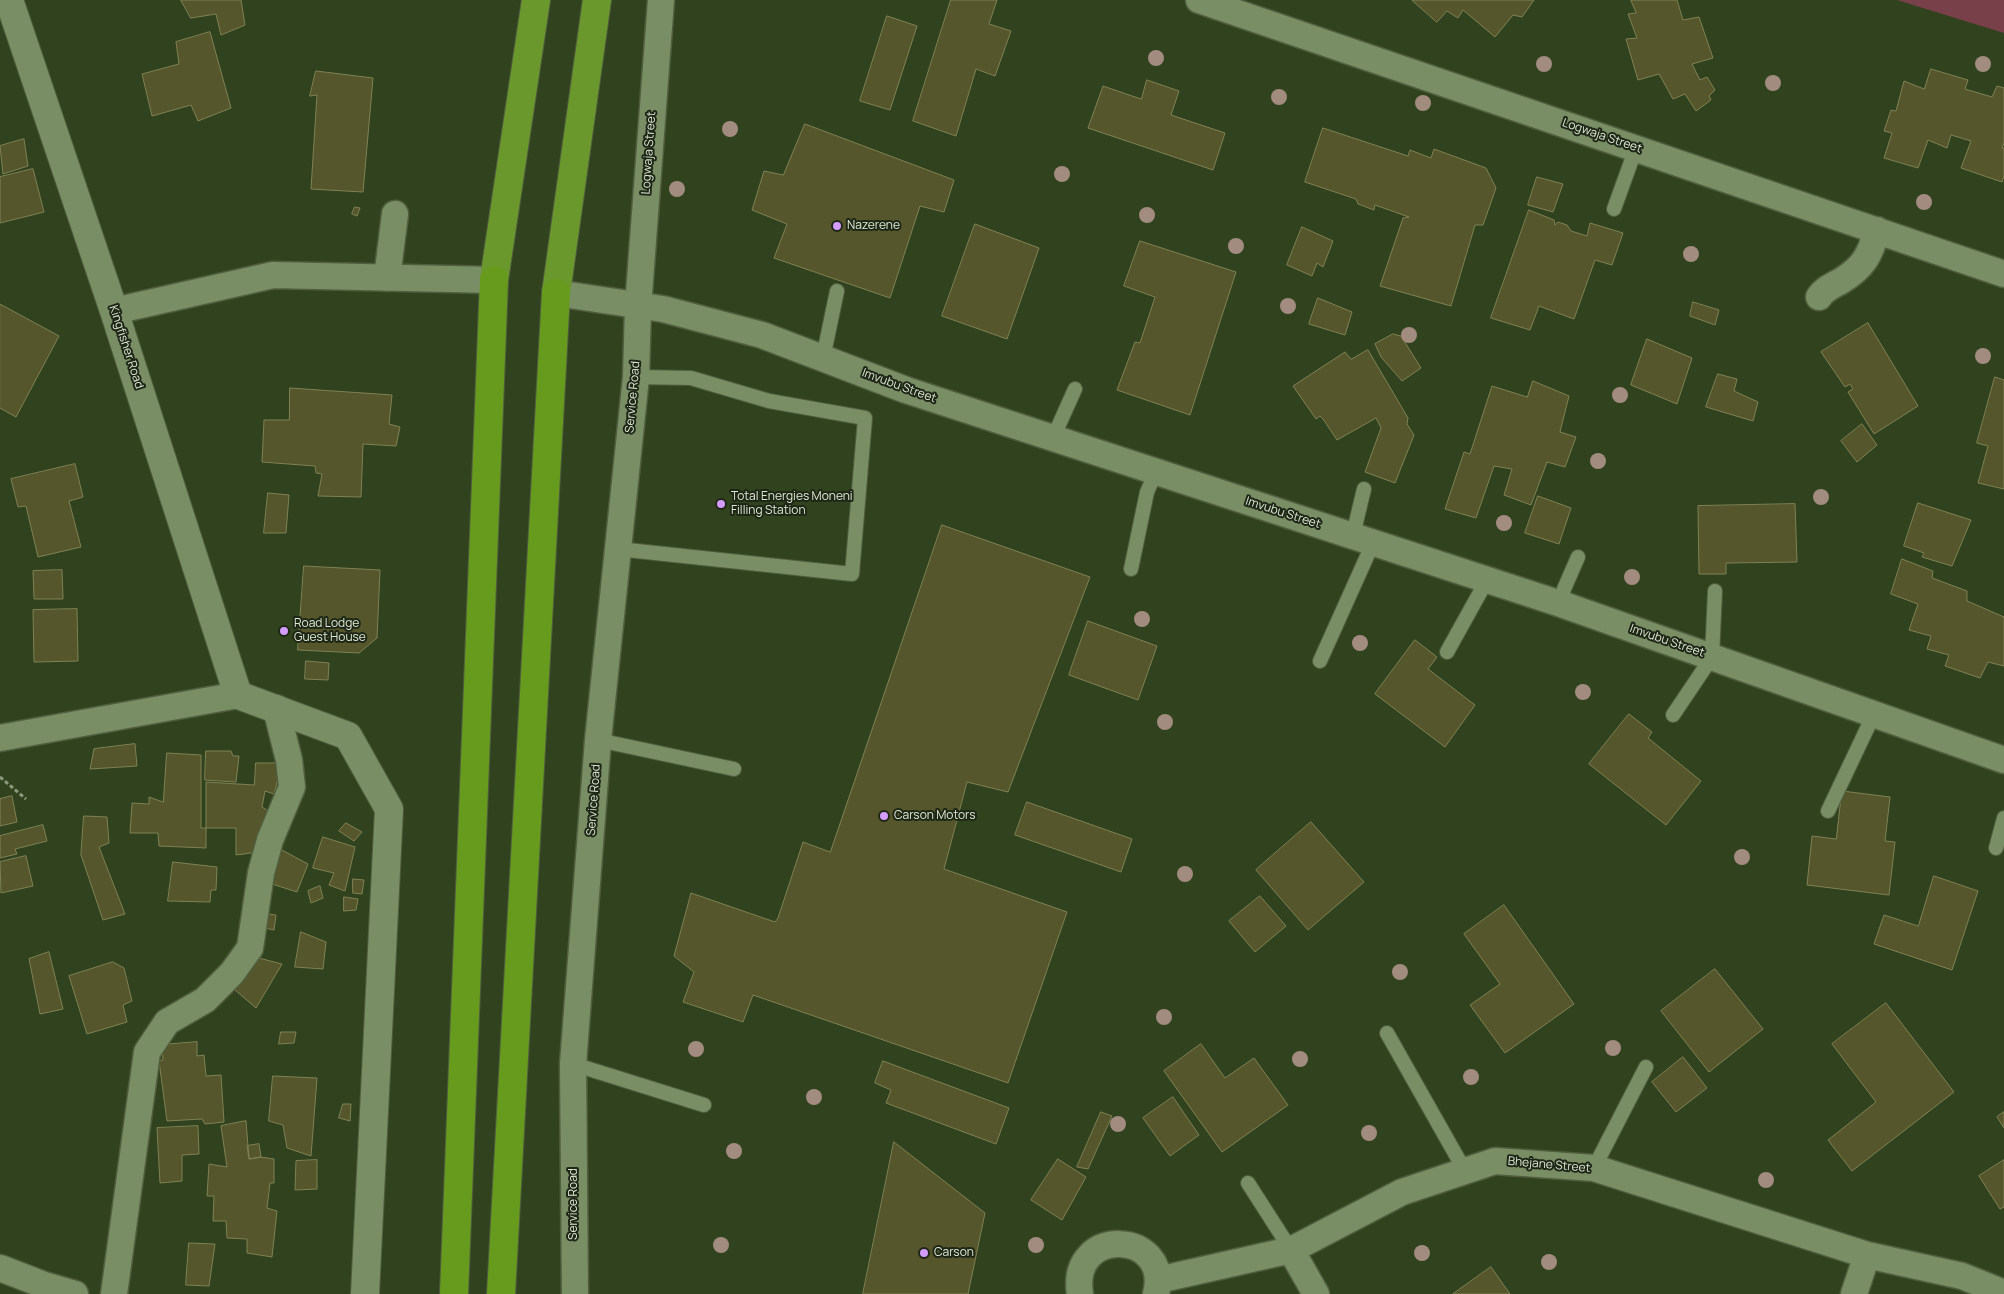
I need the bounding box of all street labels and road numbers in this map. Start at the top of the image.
street label: Logwaja Street [639,111,659,195]
street label: Logwaja Street [1560,116,1644,156]
street label: Kingfisher Road [106,303,146,391]
street label: Service Road [623,361,643,433]
street label: Imvubu Street [860,366,938,406]
street label: Imvubu Street [1244,494,1322,532]
street label: Imvubu Street [1628,621,1706,661]
street label: Service Road [584,764,604,836]
street label: Bhejane Street [1507,1154,1591,1176]
street label: Service Road [567,1168,581,1240]

